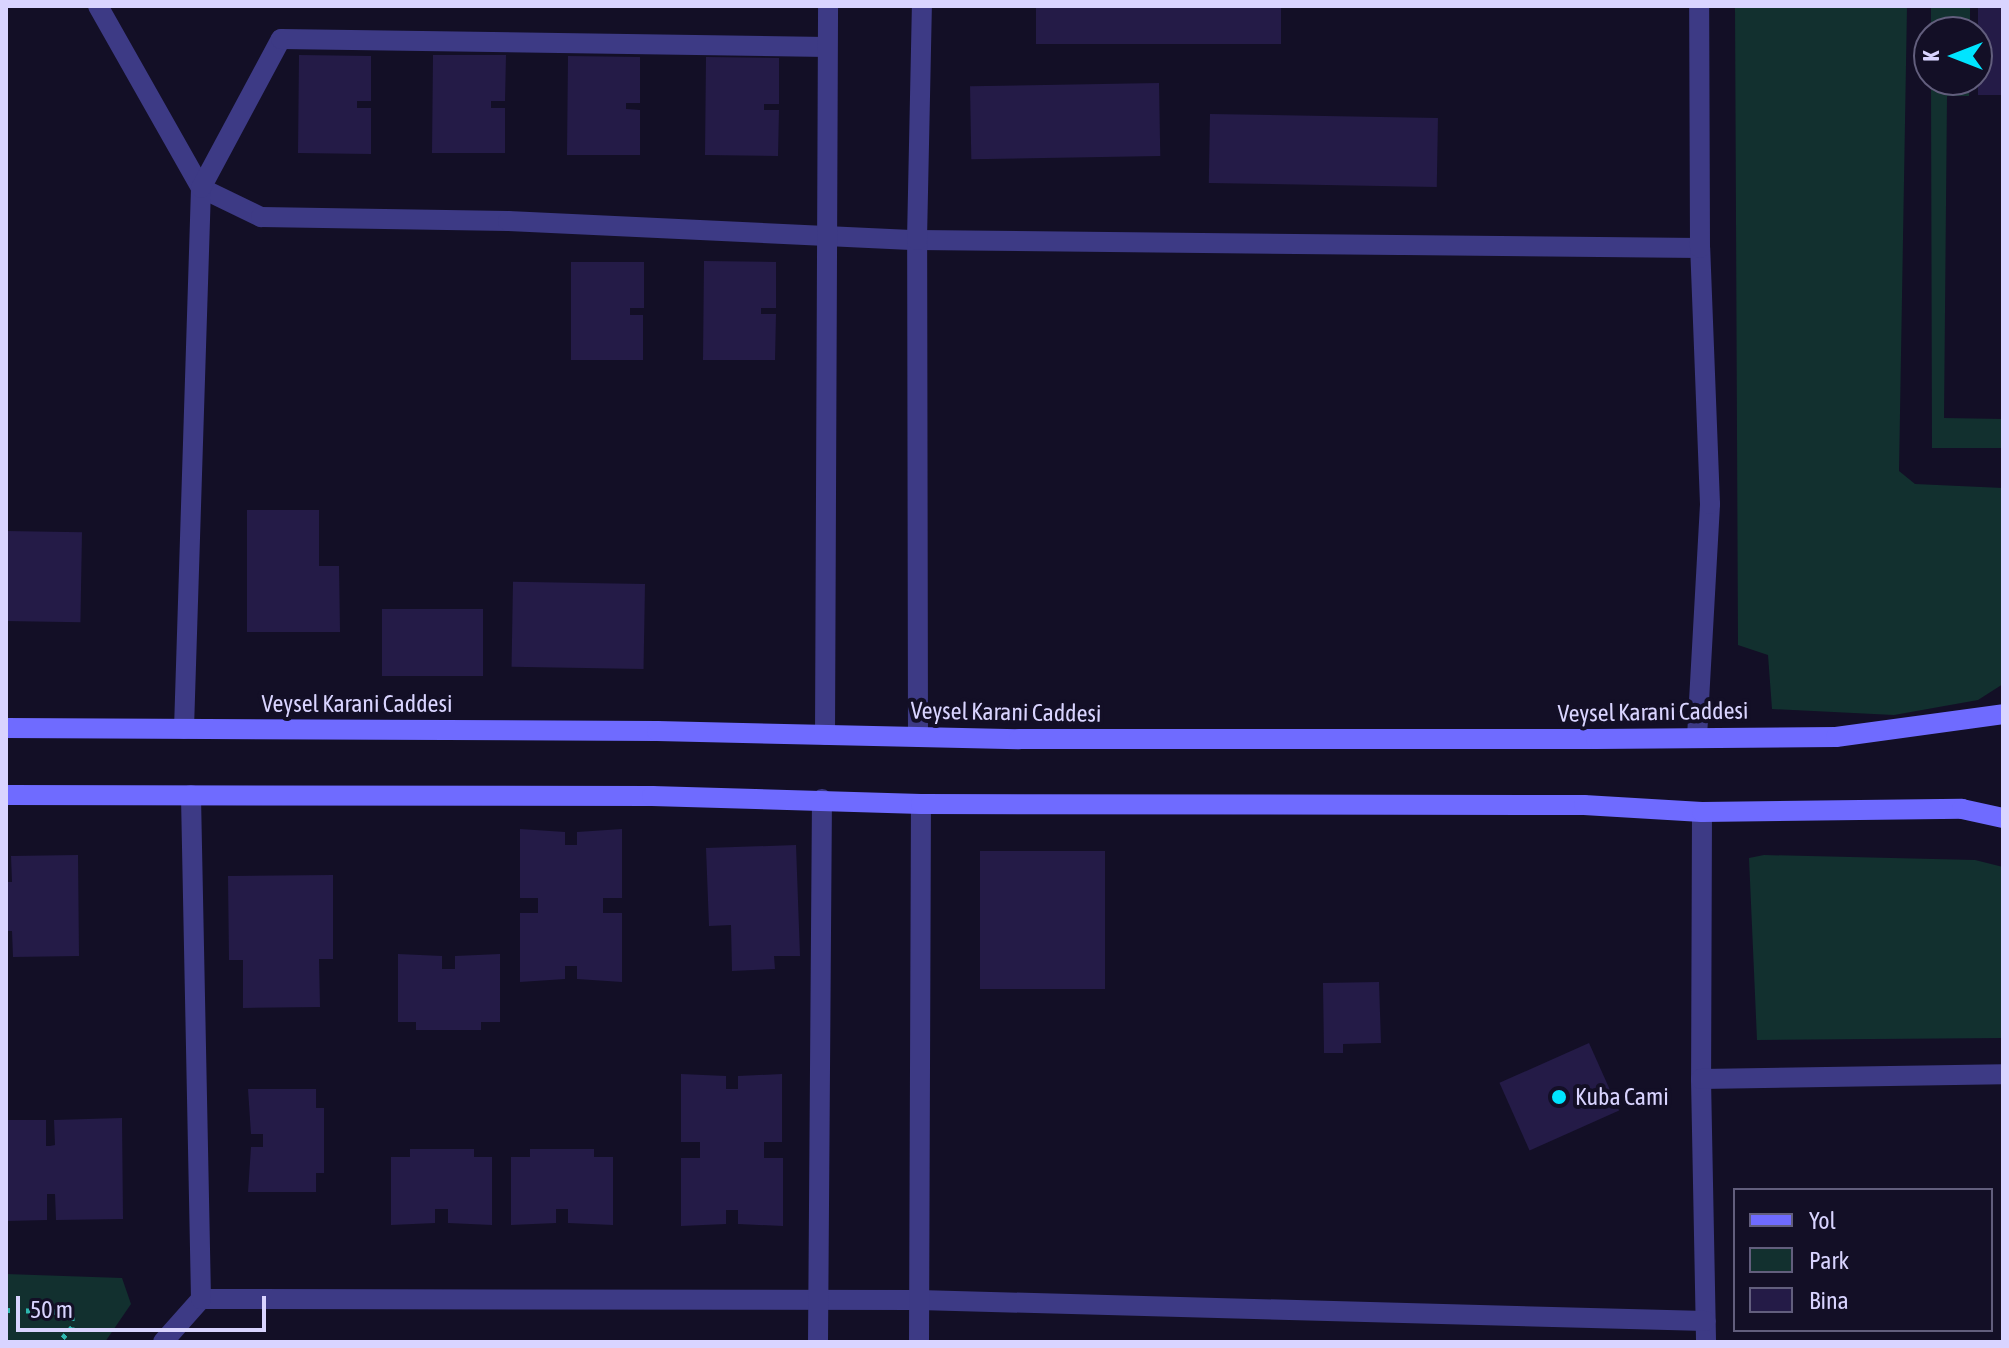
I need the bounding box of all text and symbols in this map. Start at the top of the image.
north arrow [1913,16,1993,96]
text: K [1918,51,1944,61]
street label: Veysel Karani Caddesi [262,690,452,718]
street label: Veysel Karani Caddesi [910,696,1102,728]
street label: Veysel Karani Caddesi [1557,696,1749,728]
place label: Kuba Cami [1575,1083,1669,1111]
marker: Kuba Cami [1550,1088,1568,1106]
legend [1733,1188,1993,1332]
text: Yol [1809,1207,1836,1234]
text: Park [1809,1247,1849,1274]
scale bar [20,1280,270,1330]
text: Bina [1809,1287,1849,1314]
text: 50 m [30,1296,73,1323]

